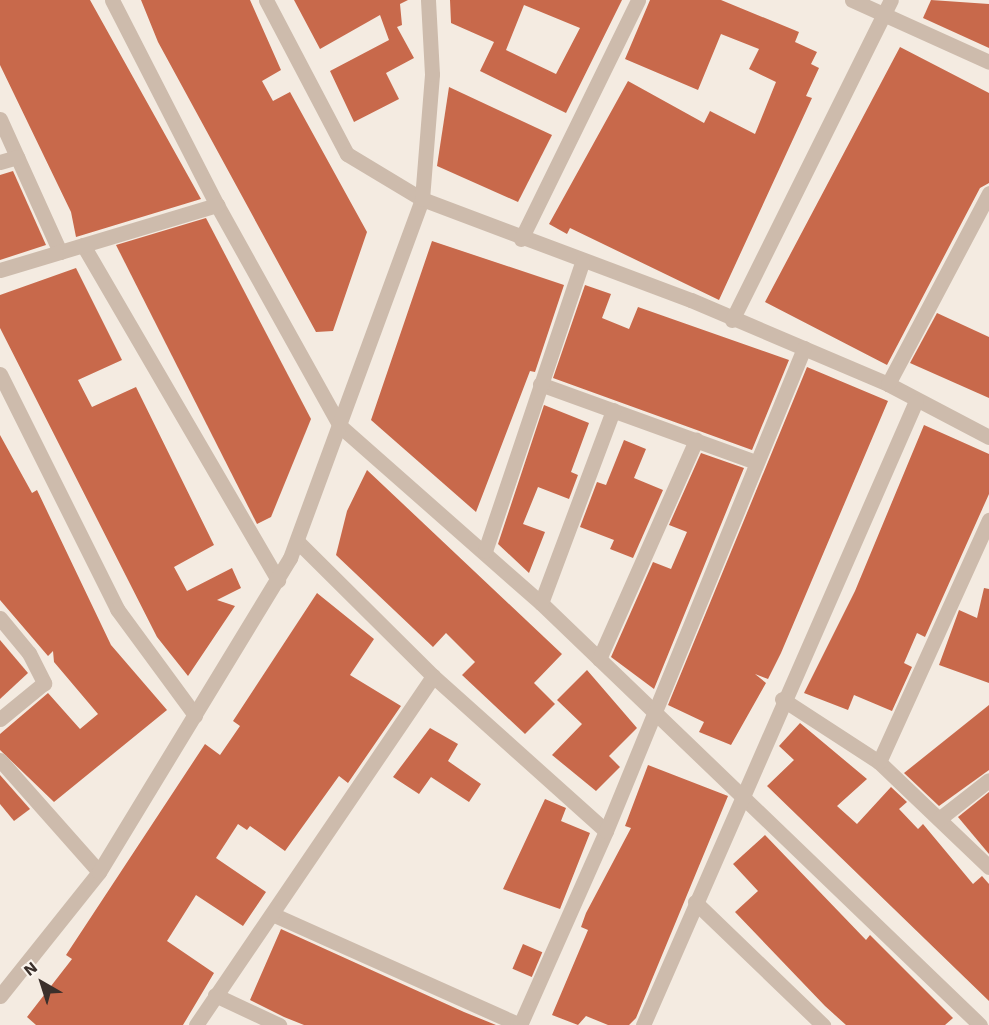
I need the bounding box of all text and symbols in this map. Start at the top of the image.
north arrow [12,953,72,1013]
text: N [20,958,41,980]

